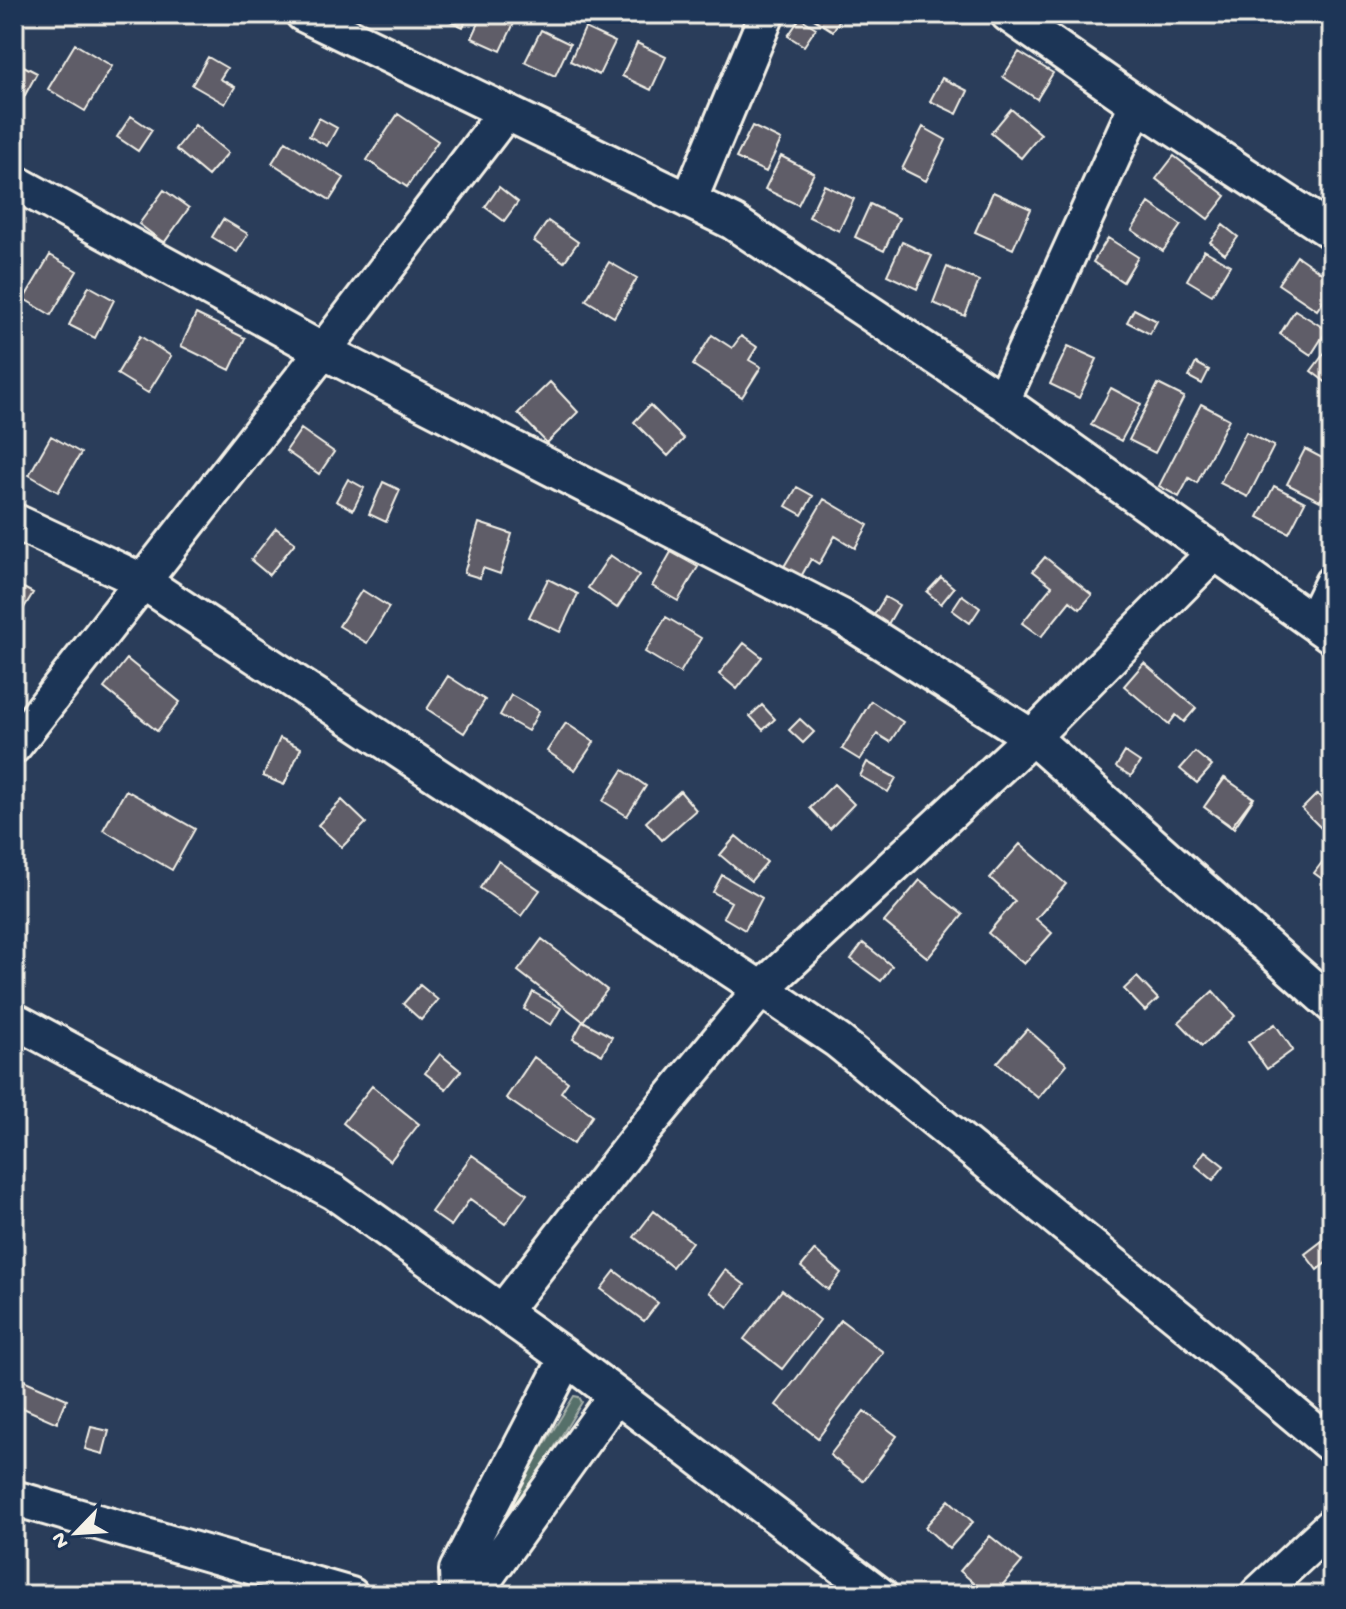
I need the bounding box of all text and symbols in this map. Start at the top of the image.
north arrow [36,1493,116,1573]
text: N [47,1528,76,1552]

